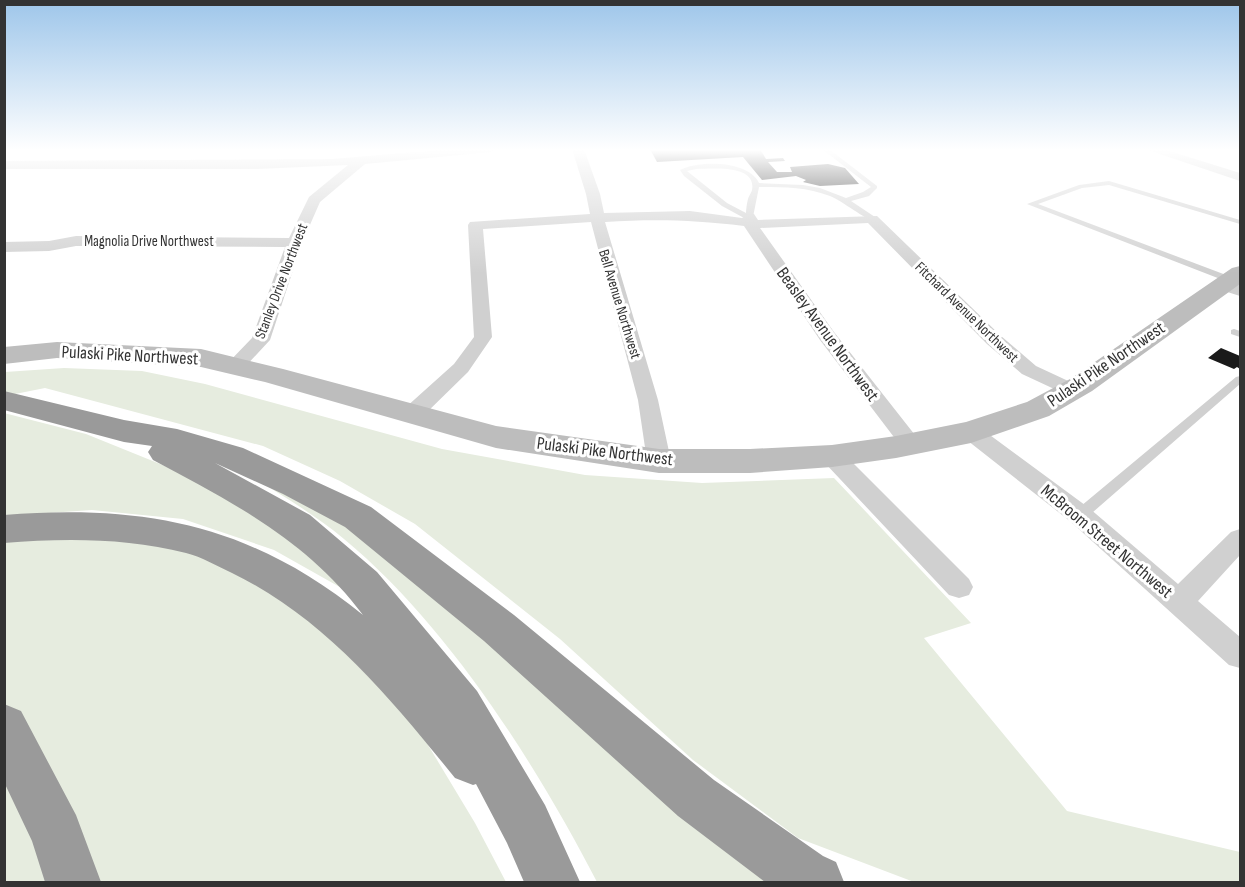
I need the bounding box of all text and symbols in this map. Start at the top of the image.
street label: Stanley Drive Northwest [251,220,312,342]
street label: Magnolia Drive Northwest [84,232,214,251]
street label: Bell Avenue Northwest [594,247,645,362]
street label: Fitchard Avenue Northwest [911,258,1023,367]
street label: Beasley Avenue Northwest [772,263,883,406]
street label: Pulaski Pike Northwest [1044,317,1169,411]
street label: Pulaski Pike Northwest [61,341,199,370]
street label: Pulaski Pike Northwest [536,433,675,470]
street label: McBroom Street Northwest [1037,480,1177,603]

